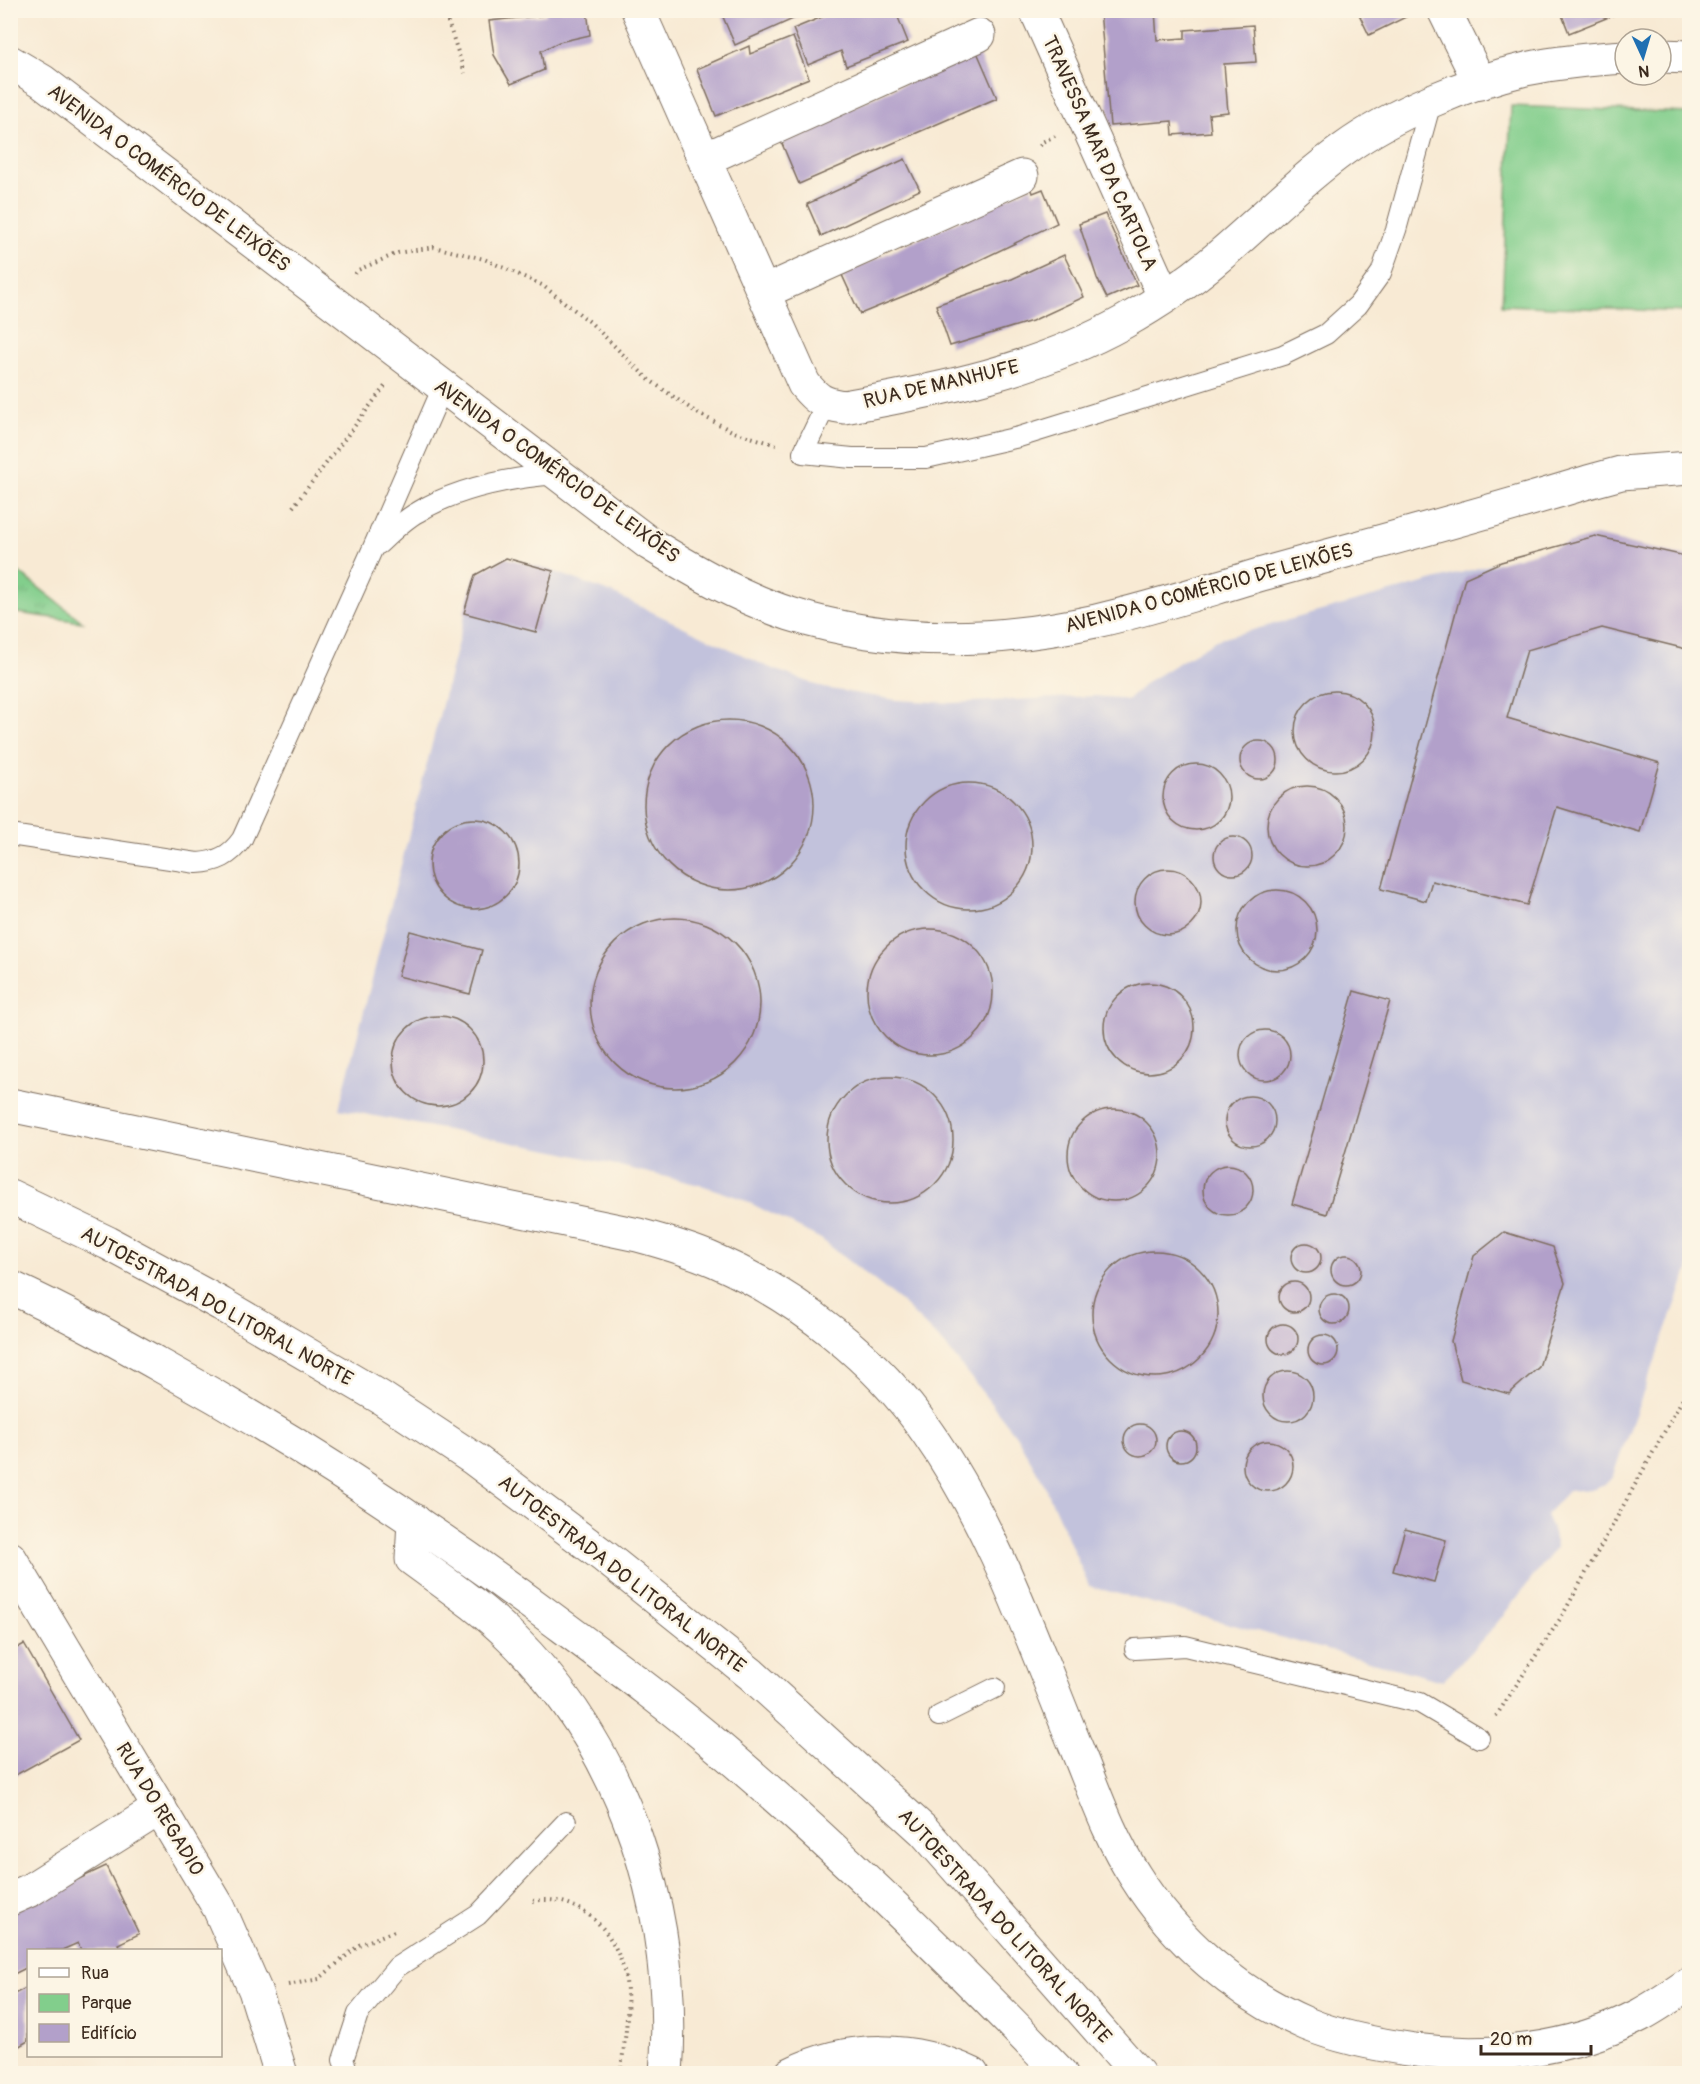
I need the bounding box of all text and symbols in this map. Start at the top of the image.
north arrow [1613,27,1673,87]
street label: TRAVESSA MAR DA CARTOLA [1037,32,1163,274]
text: N [1638,61,1650,81]
street label: AVENIDA O COMÉRCIO DE LEIXÕES [43,79,295,277]
street label: RUA DE MANHUFE [861,354,1021,414]
street label: AVENIDA O COMÉRCIO DE LEIXÕES [429,374,685,568]
street label: AVENIDA O COMÉRCIO DE LEIXÕES [1062,537,1356,639]
street label: AUTOESTRADA DO LITORAL NORTE [77,1221,357,1391]
street label: AUTOESTRADA DO LITORAL NORTE [493,1470,751,1678]
street label: RUA DO REGADIO [110,1738,210,1880]
street label: AUTOESTRADA DO LITORAL NORTE [893,1803,1117,2049]
legend [27,1949,222,2057]
text: Rua [81,1962,109,1985]
text: Parque [81,1992,131,2015]
scale bar [1481,2018,1590,2056]
text: Edifício [81,2022,137,2045]
text: 20 m [1490,2028,1532,2051]

